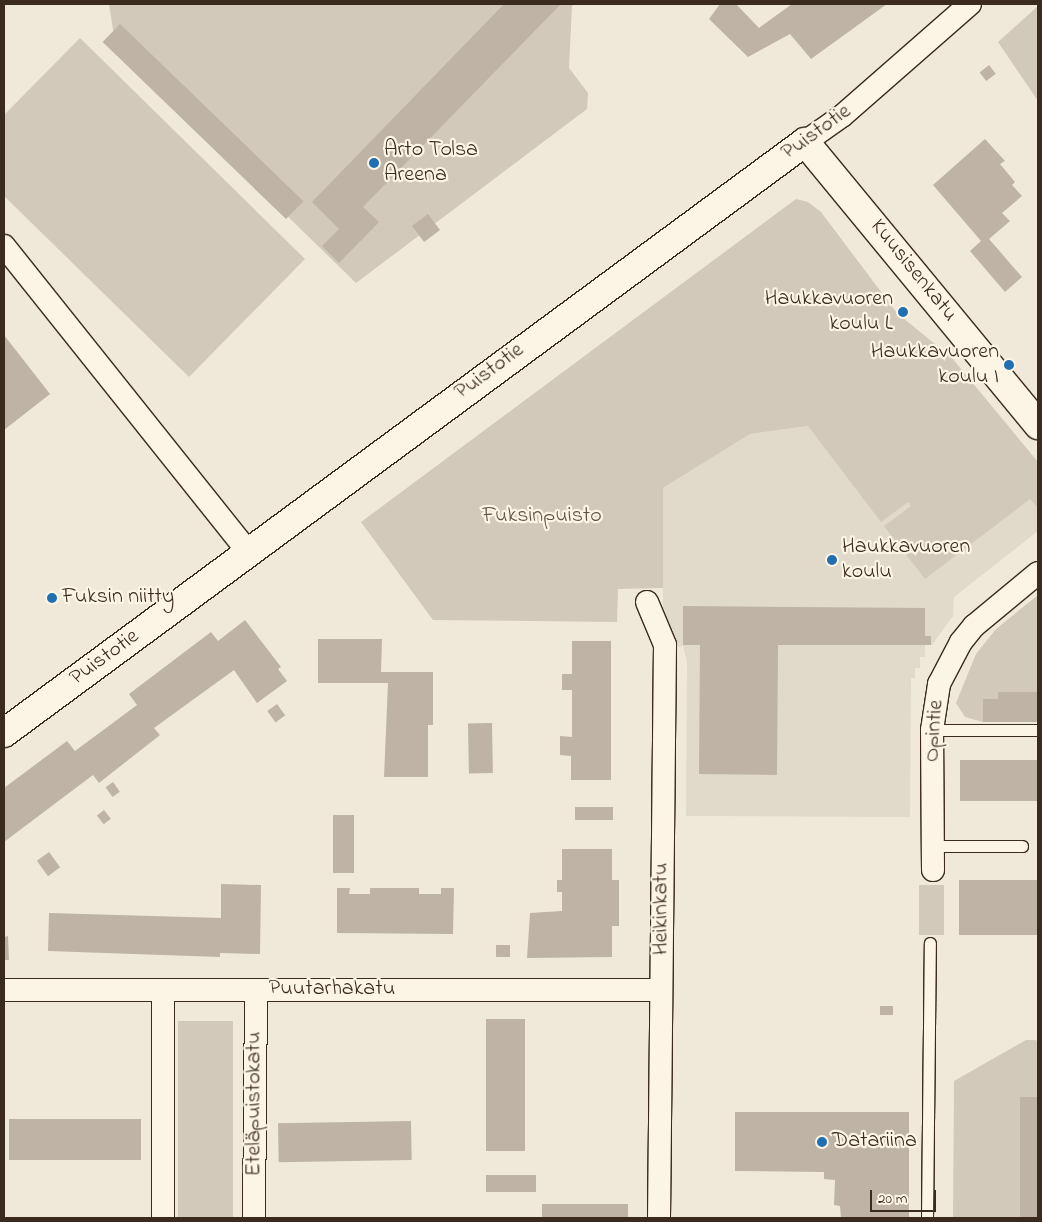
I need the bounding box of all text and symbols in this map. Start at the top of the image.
street label: Puistotie [777,99,857,167]
place label: Arto Tolsa Areena [384,137,478,188]
marker: Arto Tolsa Areena [368,157,380,169]
street label: Kuusisenkatu [864,214,962,328]
place label: Haukkavuoren koulu L [765,286,893,338]
marker: Haukkavuoren koulu L [897,306,909,318]
street label: Puistotie [450,338,530,406]
place label: Haukkavuoren koulu I [871,339,999,391]
marker: Haukkavuoren koulu I [1003,359,1015,371]
park label: Fuksinpuisto [482,504,602,530]
place label: Haukkavuoren koulu [842,534,970,586]
marker: Haukkavuoren koulu [826,554,838,566]
place label: Fuksin niitty [62,585,174,611]
marker: Fuksin niitty [46,592,58,604]
street label: Puistotie [65,624,145,692]
street label: Opintie [920,699,950,763]
street label: Heikinkatu [649,863,675,955]
street label: Puutarhakatu [269,977,395,1003]
street label: Eteläpuistokatu [242,1032,268,1176]
place label: Datariina [832,1129,917,1155]
marker: Datariina [816,1136,828,1148]
scale bar [872,1180,938,1212]
text: 20 m [878,1188,907,1210]

